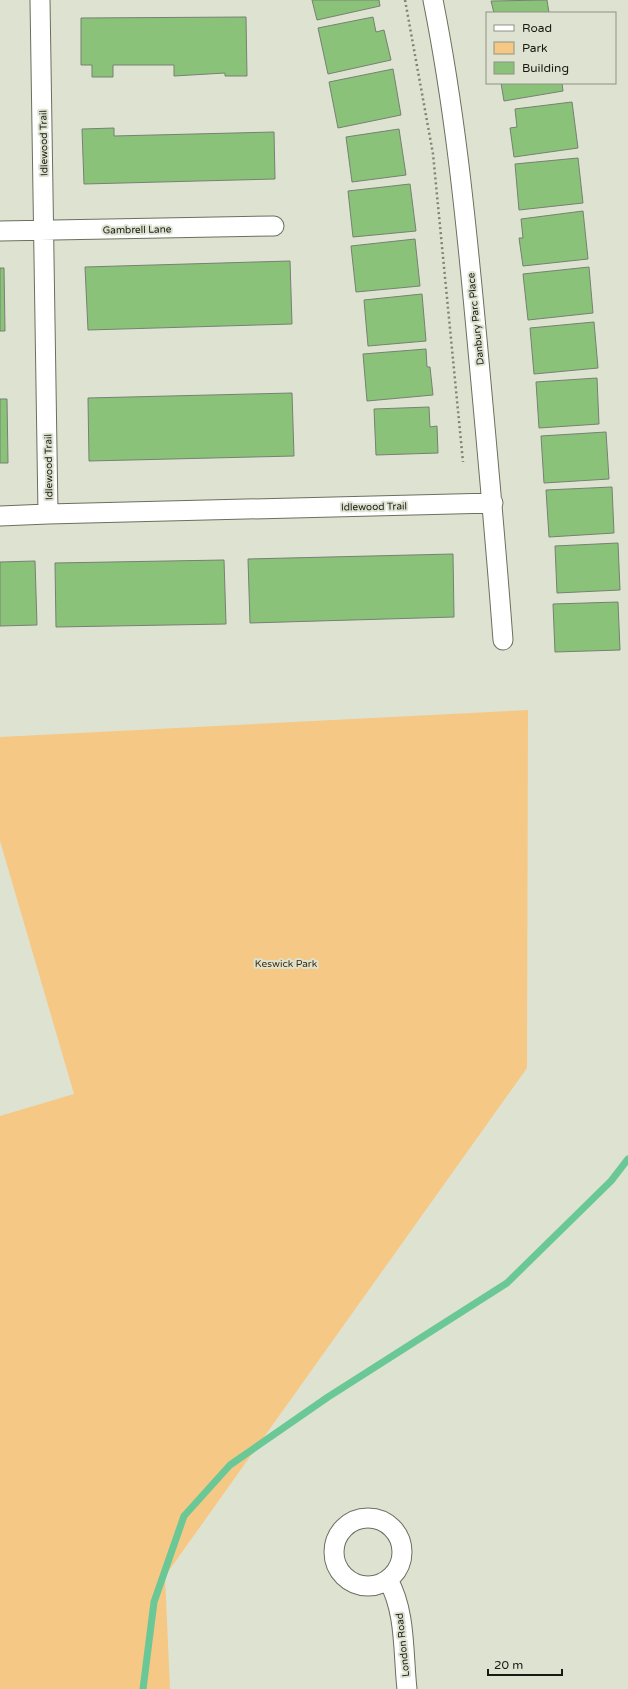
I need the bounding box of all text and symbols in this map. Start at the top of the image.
legend [486,12,616,84]
text: Road [522,21,552,35]
text: Park [522,41,548,55]
text: Building [522,61,569,75]
street label: Idlewood Trail [37,110,51,176]
street label: Gambrell Lane [103,223,172,237]
street label: Danbury Parc Place [465,272,487,366]
street label: Idlewood Trail [42,434,56,500]
street label: Idlewood Trail [341,500,407,514]
park label: Keswick Park [255,958,318,970]
street label: London Road [394,1612,412,1677]
scale bar [488,1651,562,1677]
text: 20 m [494,1658,523,1672]

